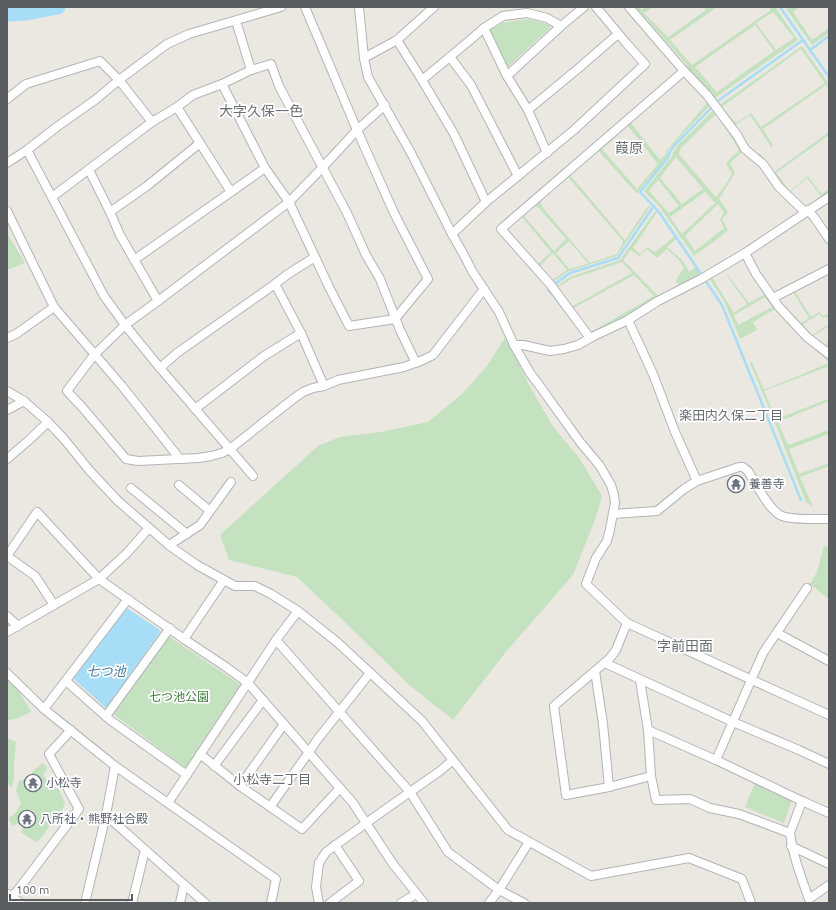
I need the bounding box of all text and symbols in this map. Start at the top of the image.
district label: 大字久保一色 [219,103,303,119]
district label: 葭原 [615,140,643,156]
district label: 楽田内久保二丁目 [679,408,783,422]
temple icon: 養善寺 [726,474,746,494]
place label: 養善寺 [749,477,785,490]
district label: 字前田面 [657,638,713,654]
water label: 七つ池 [86,664,127,678]
park label: 七つ池公園 [149,690,209,703]
district label: 小松寺二丁目 [233,772,311,786]
temple icon: 小松寺 [23,773,43,793]
place label: 小松寺 [46,776,82,789]
temple icon: 八所社・熊野社合殿 [17,809,37,829]
place label: 八所社・熊野社合殿 [40,812,148,825]
scale bar [10,876,132,902]
text: 100 m [16,883,49,896]

